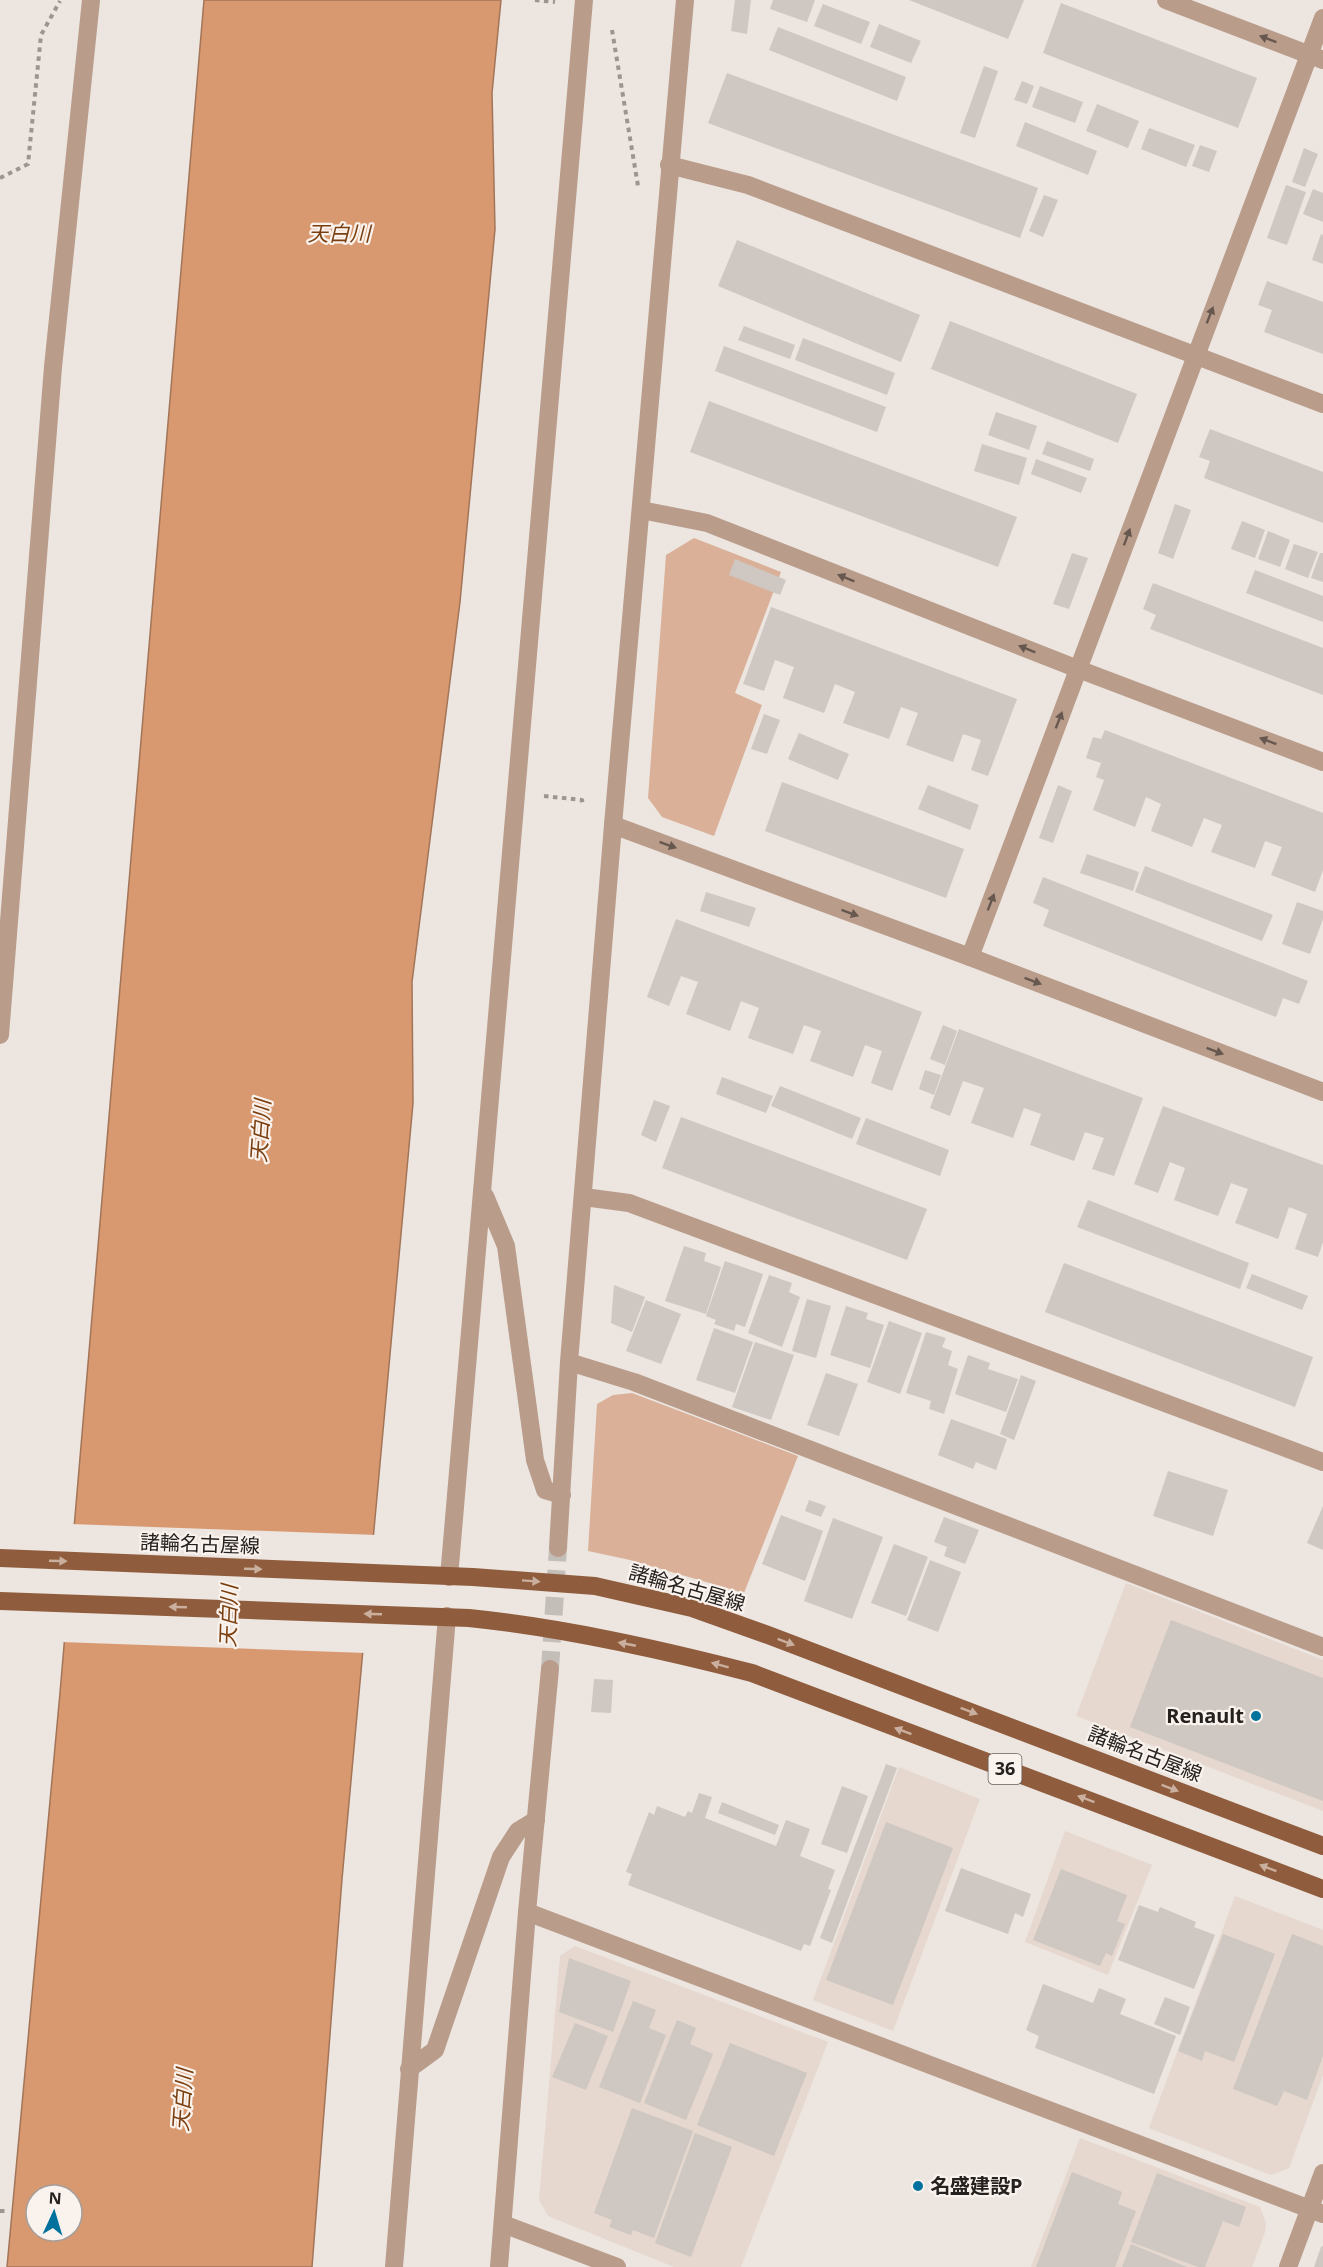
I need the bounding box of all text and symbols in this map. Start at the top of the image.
one-way arrow [1259,34,1277,43]
water label: 天白川 [308,219,372,247]
one-way arrow [1206,306,1215,324]
one-way arrow [1123,528,1132,546]
one-way arrow [837,572,855,582]
one-way arrow [1018,644,1036,653]
one-way arrow [1055,711,1064,729]
one-way arrow [1259,736,1277,745]
one-way arrow [659,840,677,850]
one-way arrow [986,893,996,911]
one-way arrow [842,908,860,918]
one-way arrow [1024,977,1042,987]
one-way arrow [1206,1047,1224,1056]
water label: 天白川 [244,1097,276,1163]
street label: 諸輪名古屋線 [140,1528,260,1559]
one-way arrow [49,1556,68,1565]
street label: 諸輪名古屋線 [626,1558,749,1617]
one-way arrow [244,1564,263,1573]
one-way arrow [522,1577,541,1586]
water label: 天白川 [213,1582,243,1648]
one-way arrow [169,1602,188,1612]
one-way arrow [364,1609,383,1618]
one-way arrow [777,1638,795,1647]
one-way arrow [617,1639,636,1648]
one-way arrow [711,1660,729,1669]
place label: Renault [1166,1702,1244,1729]
one-way arrow [960,1706,978,1716]
marker: Renault [1249,1709,1263,1723]
street label: 諸輪名古屋線 [1084,1719,1206,1788]
one-way arrow [894,1725,912,1735]
road number: 36 [988,1754,1022,1784]
one-way arrow [1162,1783,1180,1793]
one-way arrow [1077,1794,1095,1804]
one-way arrow [1259,1863,1277,1873]
water label: 天白川 [166,2066,198,2132]
place label: 名盛建設P [930,2172,1022,2199]
marker: 名盛建設P [911,2179,925,2193]
north arrow [24,2183,84,2243]
text: N [48,2187,62,2209]

